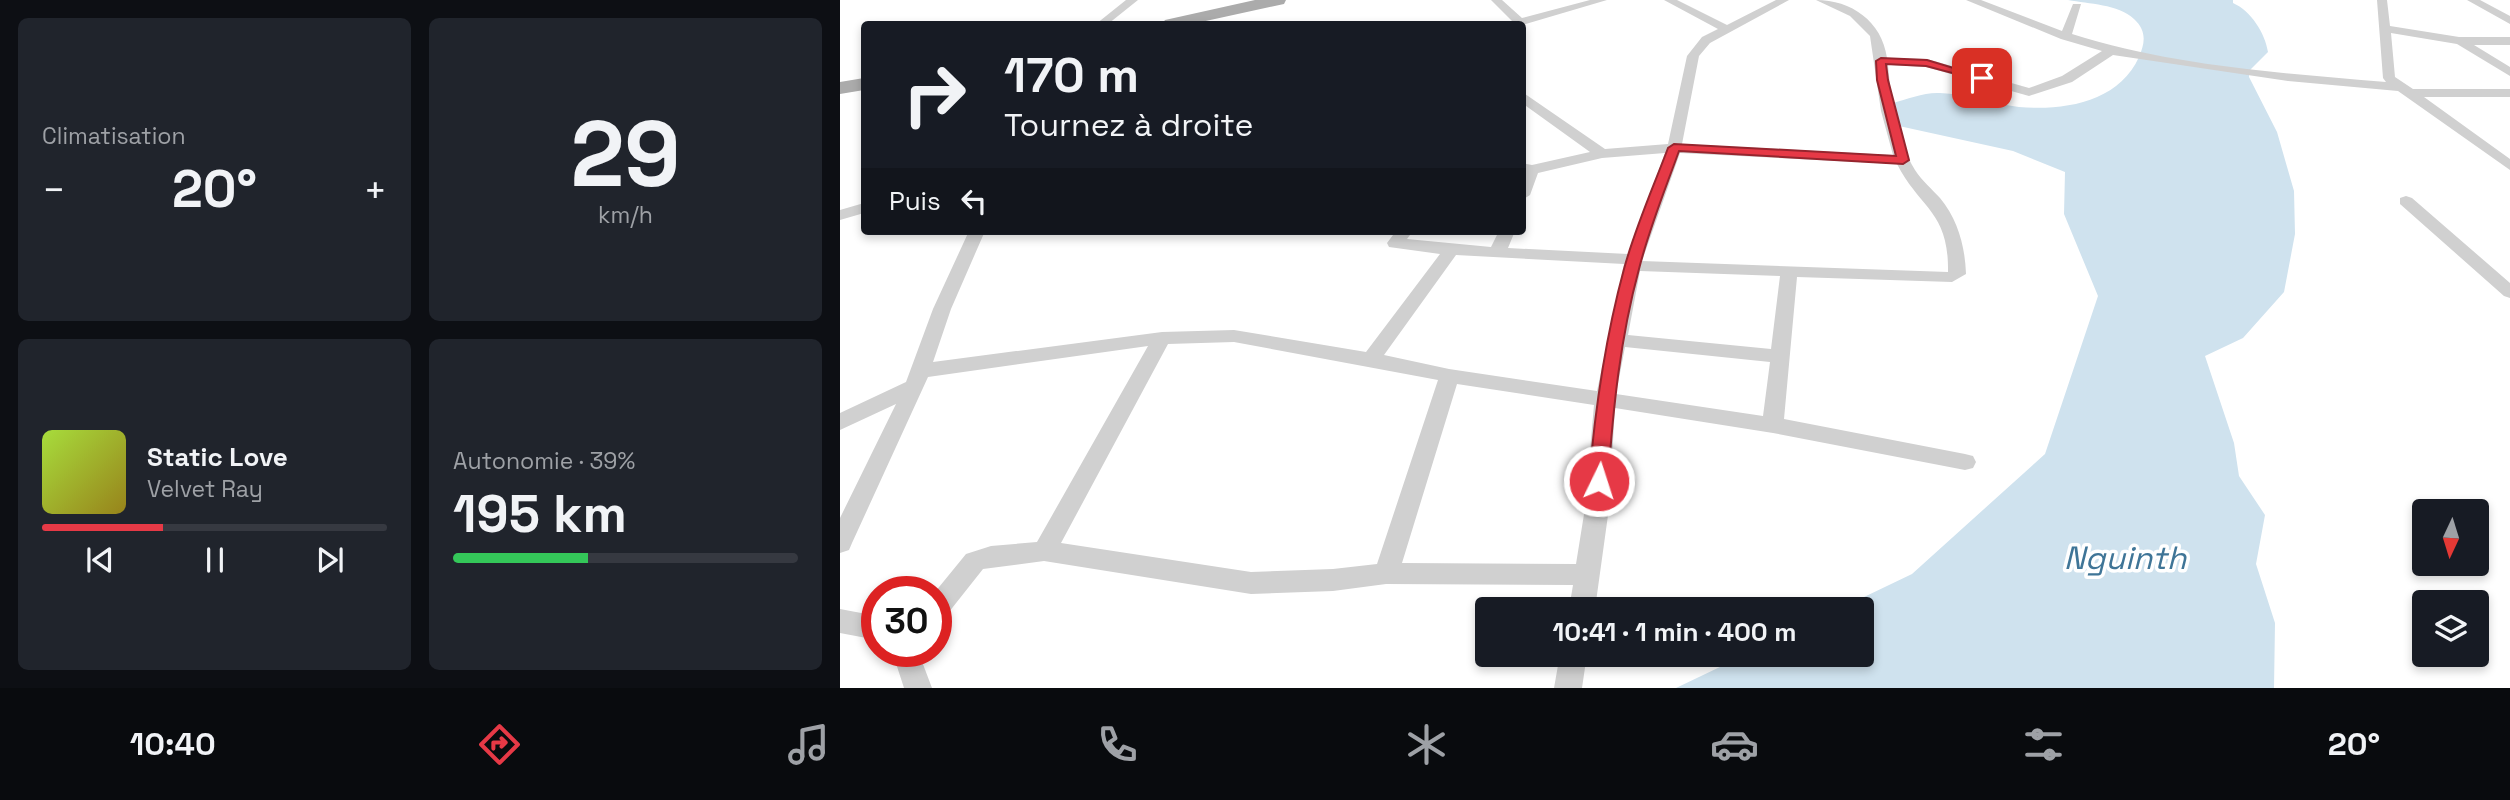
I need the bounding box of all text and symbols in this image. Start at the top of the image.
text: 170 m [1004,44,1139,106]
pin [1952,48,2012,108]
icon: right [889,49,980,140]
icon: arrive [1963,59,2001,97]
text: 29 [571,96,680,213]
text: Tournez à droite [1004,105,1253,145]
text: Climatisation [42,121,186,151]
text: 20° [172,156,257,222]
text: − [42,166,66,214]
text: + [363,166,387,214]
icon: left [955,182,993,220]
text: Puis [889,184,941,218]
text: km/h [598,200,653,230]
text: Static Love [147,440,288,474]
position arrow [1562,444,1636,518]
text: Autonomie · 39% [453,446,635,476]
text: Velvet Ray [147,474,263,504]
text: 195 km [453,481,627,547]
north arrow [2412,499,2488,576]
map controls [2412,499,2489,667]
water label: Nguinth [2064,538,2188,578]
icon: previous [81,541,119,579]
icon: pause [196,541,234,579]
icon: next [311,541,349,579]
speed limit sign: 30 [861,576,952,667]
button: layers [2412,590,2489,667]
text: 10:41 · 1 min · 400 m [1553,615,1796,649]
icon: directions [475,720,524,769]
icon: music [784,720,833,769]
icon: phone [1093,720,1142,769]
icon: climate [1402,720,1451,769]
icon: car [1710,720,1759,769]
icon: filters [2019,720,2068,769]
text: 10:40 [130,724,216,764]
text: 20° [2328,724,2380,764]

